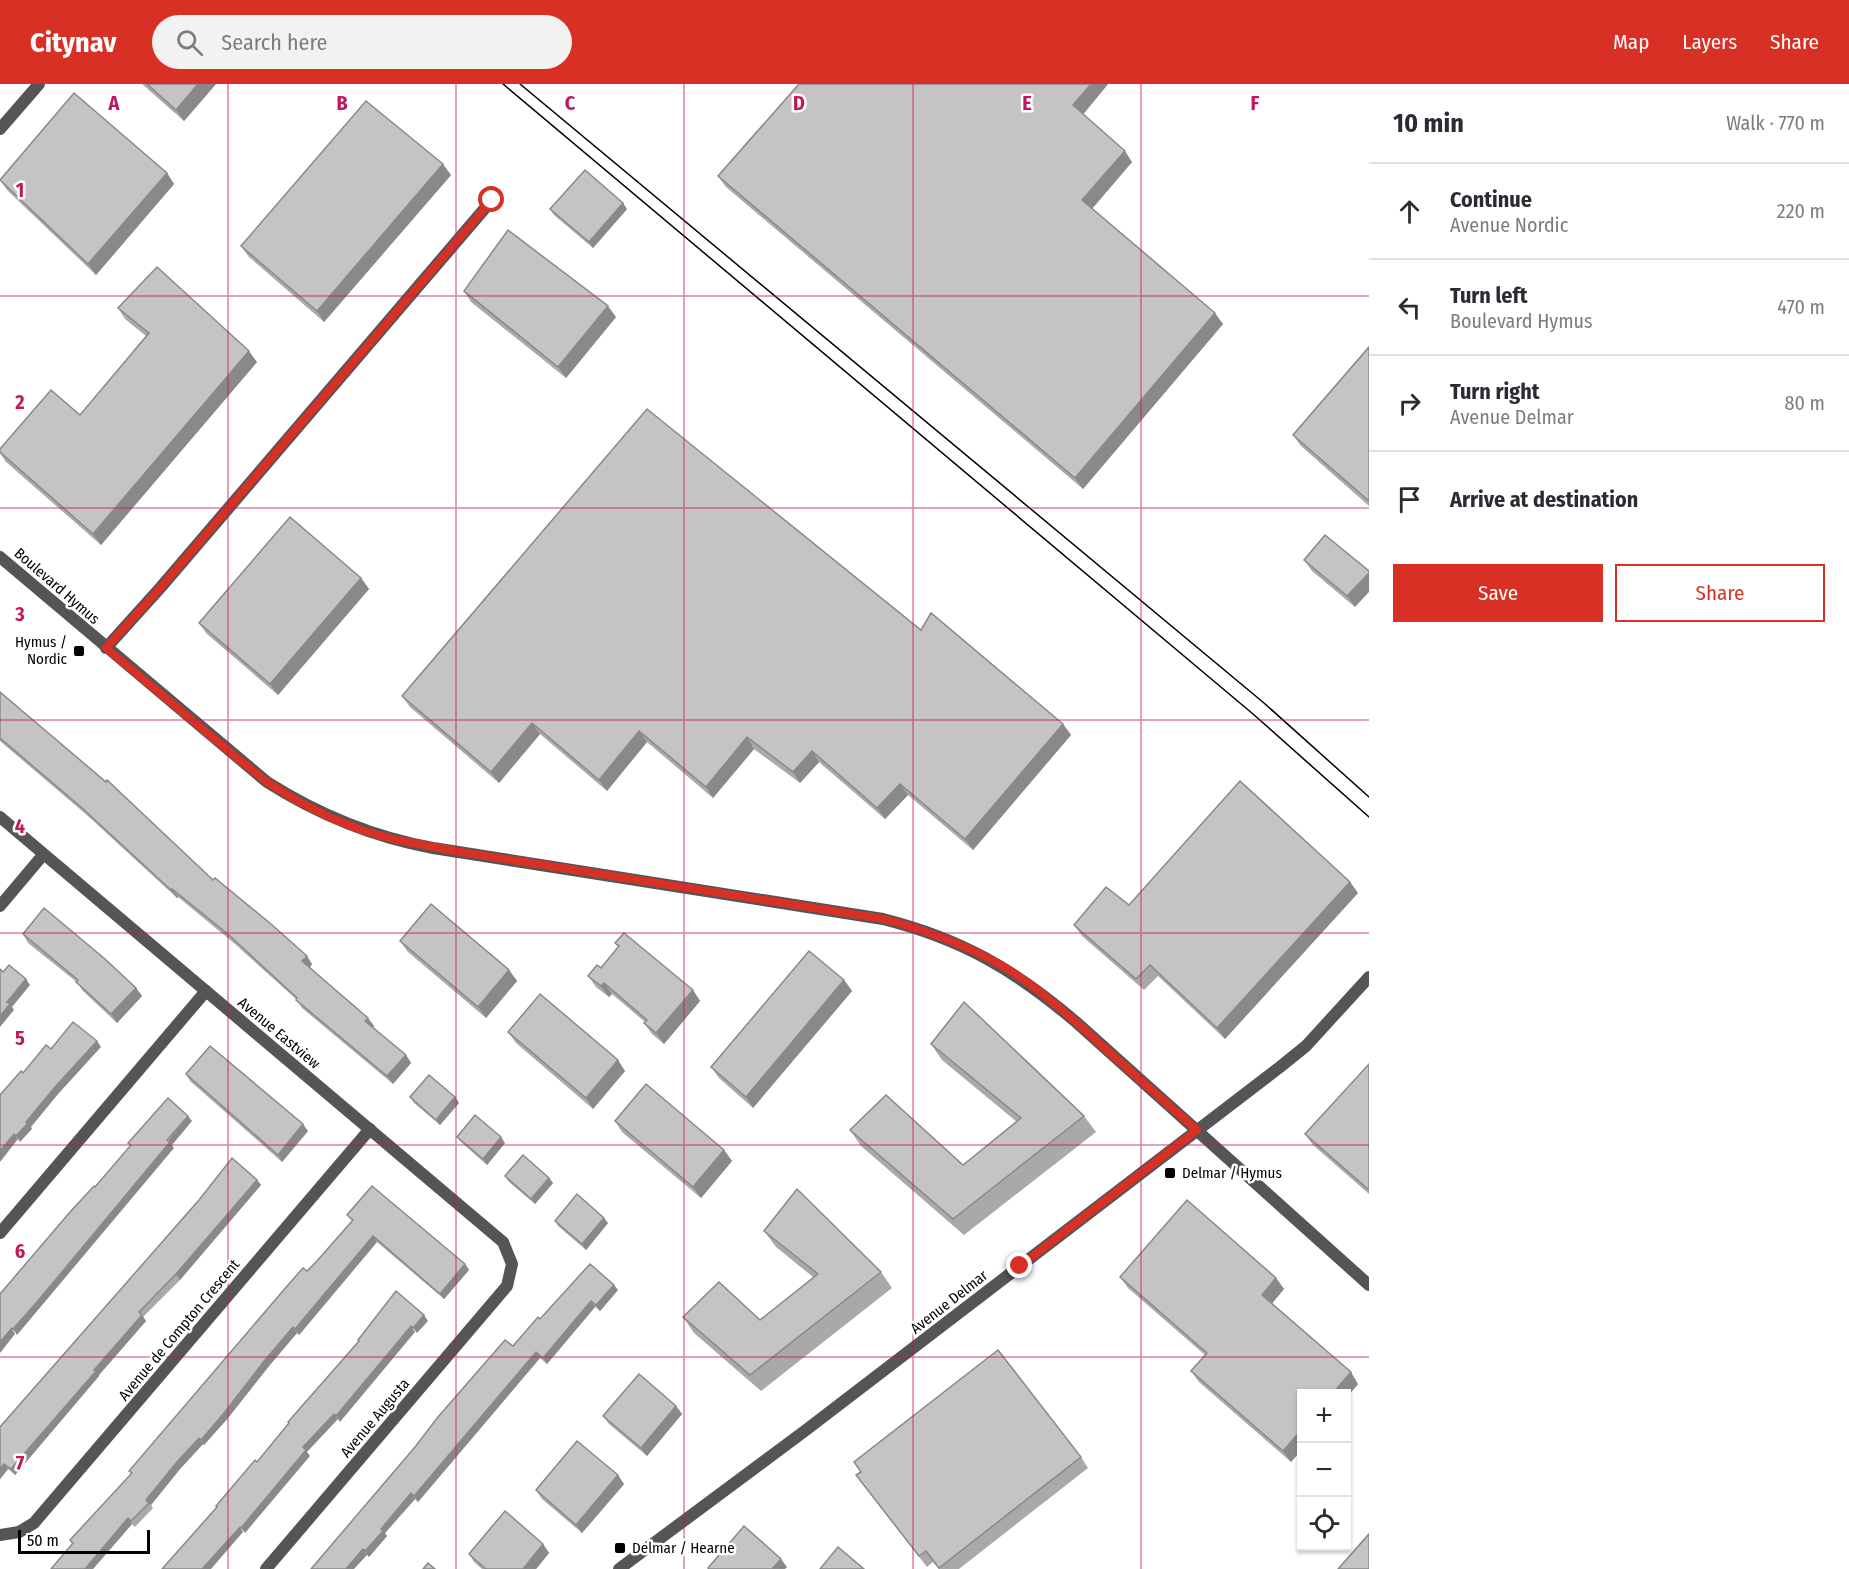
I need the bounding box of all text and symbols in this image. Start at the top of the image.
search box [152,15,572,69]
text: Citynav [30,26,116,59]
icon: search [173,26,206,59]
text: Search here [221,29,327,56]
text: Map [1613,29,1649,55]
text: Layers [1682,29,1737,55]
text: Share [1770,29,1819,55]
text: A [108,91,121,115]
text: B [336,91,348,115]
text: C [565,91,576,115]
text: D [793,91,805,115]
text: E [1022,91,1032,115]
text: F [1251,91,1260,115]
text: 10 min [1393,108,1464,139]
text: Walk · 770 m [1726,111,1825,135]
text: 1 [16,178,24,202]
route start [478,186,504,212]
text: Continue [1450,186,1532,213]
icon: ahead [1393,195,1426,228]
text: 220 m [1777,199,1825,223]
text: Avenue Nordic [1450,213,1568,237]
text: Turn left [1450,282,1528,309]
icon: left [1393,291,1426,324]
text: 470 m [1777,295,1825,319]
text: Boulevard Hymus [1450,309,1593,333]
text: Turn right [1450,378,1539,405]
icon: right [1393,387,1426,420]
text: 2 [14,390,25,414]
text: 80 m [1785,391,1825,415]
text: Avenue Delmar [1450,405,1574,429]
icon: arrive [1393,483,1426,516]
text: Arrive at destination [1450,486,1638,513]
street label: Boulevard Hymus [11,544,103,628]
button: Save [1393,564,1603,622]
button: Share [1615,564,1825,622]
text: 3 [14,602,25,626]
place label: Hymus / Nordic [15,633,68,668]
marker: Hymus / Nordic [72,644,86,658]
text: 4 [15,814,25,838]
street label: Avenue Eastview [234,993,324,1073]
text: 5 [15,1026,25,1050]
place label: Delmar / Hymus [1182,1164,1282,1182]
marker: Delmar / Hymus [1163,1166,1177,1180]
text: 6 [15,1239,25,1263]
route end [1006,1252,1032,1278]
street label: Avenue de Compton Crescent [115,1256,243,1404]
street label: Avenue Delmar [907,1266,992,1338]
street label: Avenue Augusta [337,1375,413,1461]
map controls [1297,1389,1351,1551]
button: + [1297,1389,1351,1443]
button: − [1297,1443,1351,1497]
text: 7 [16,1451,25,1475]
button: locate [1297,1497,1351,1551]
scale bar [18,1527,150,1554]
text: 50 m [27,1531,59,1550]
place label: Delmar / Hearne [632,1539,735,1557]
marker: Delmar / Hearne [613,1541,627,1555]

